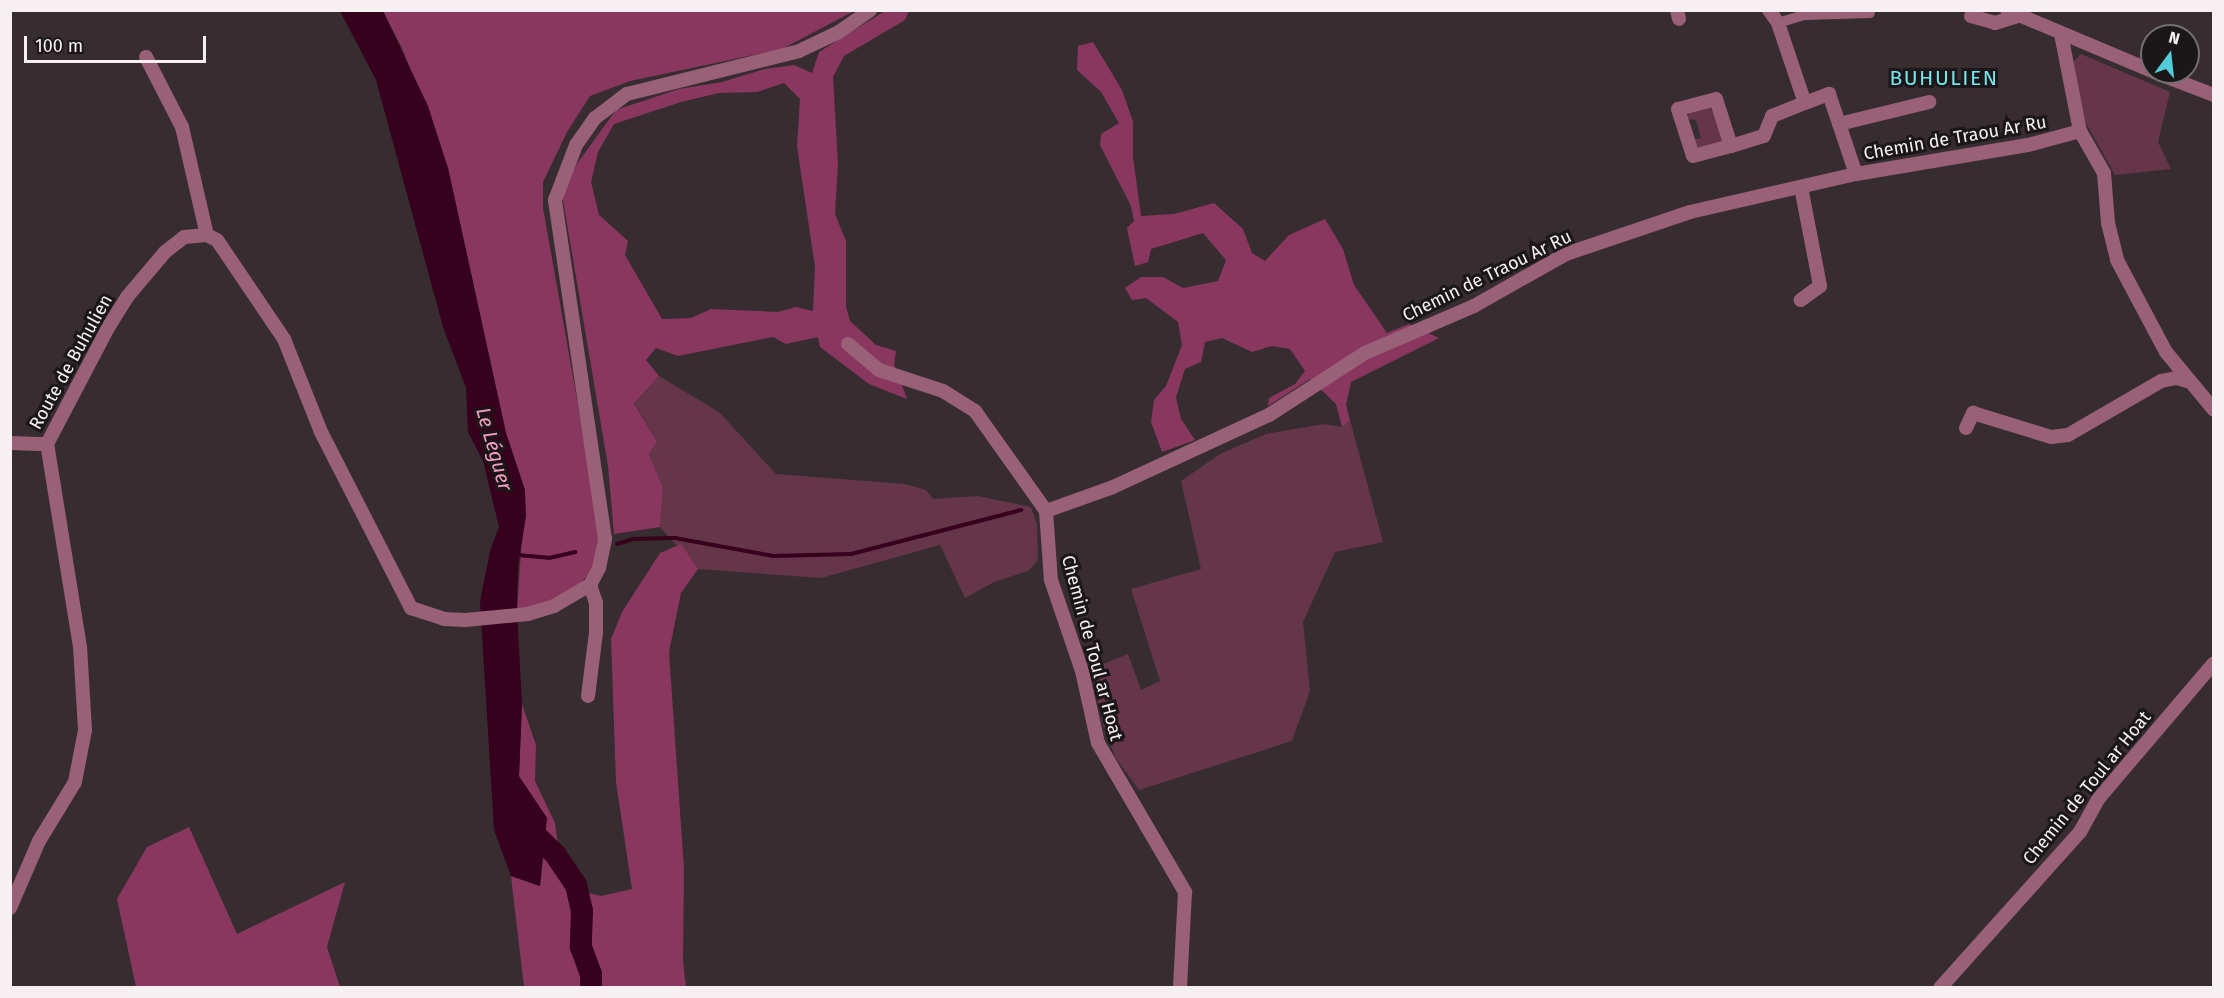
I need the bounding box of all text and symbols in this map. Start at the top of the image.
scale bar [27,24,208,62]
north arrow [2140,24,2200,84]
text: N [2167,28,2182,49]
text: 100 m [35,35,83,57]
district label: BUHULIEN [1889,65,1999,91]
street label: Chemin de Traou Ar Ru [1862,111,2048,165]
street label: Chemin de Traou Ar Ru [1399,226,1575,326]
street label: Route de Buhulien [25,291,117,433]
water label: Le Léguer [471,405,517,493]
street label: Chemin de Toul ar Hoat [1057,553,1127,743]
street label: Chemin de Toul ar Hoat [2018,707,2156,869]

